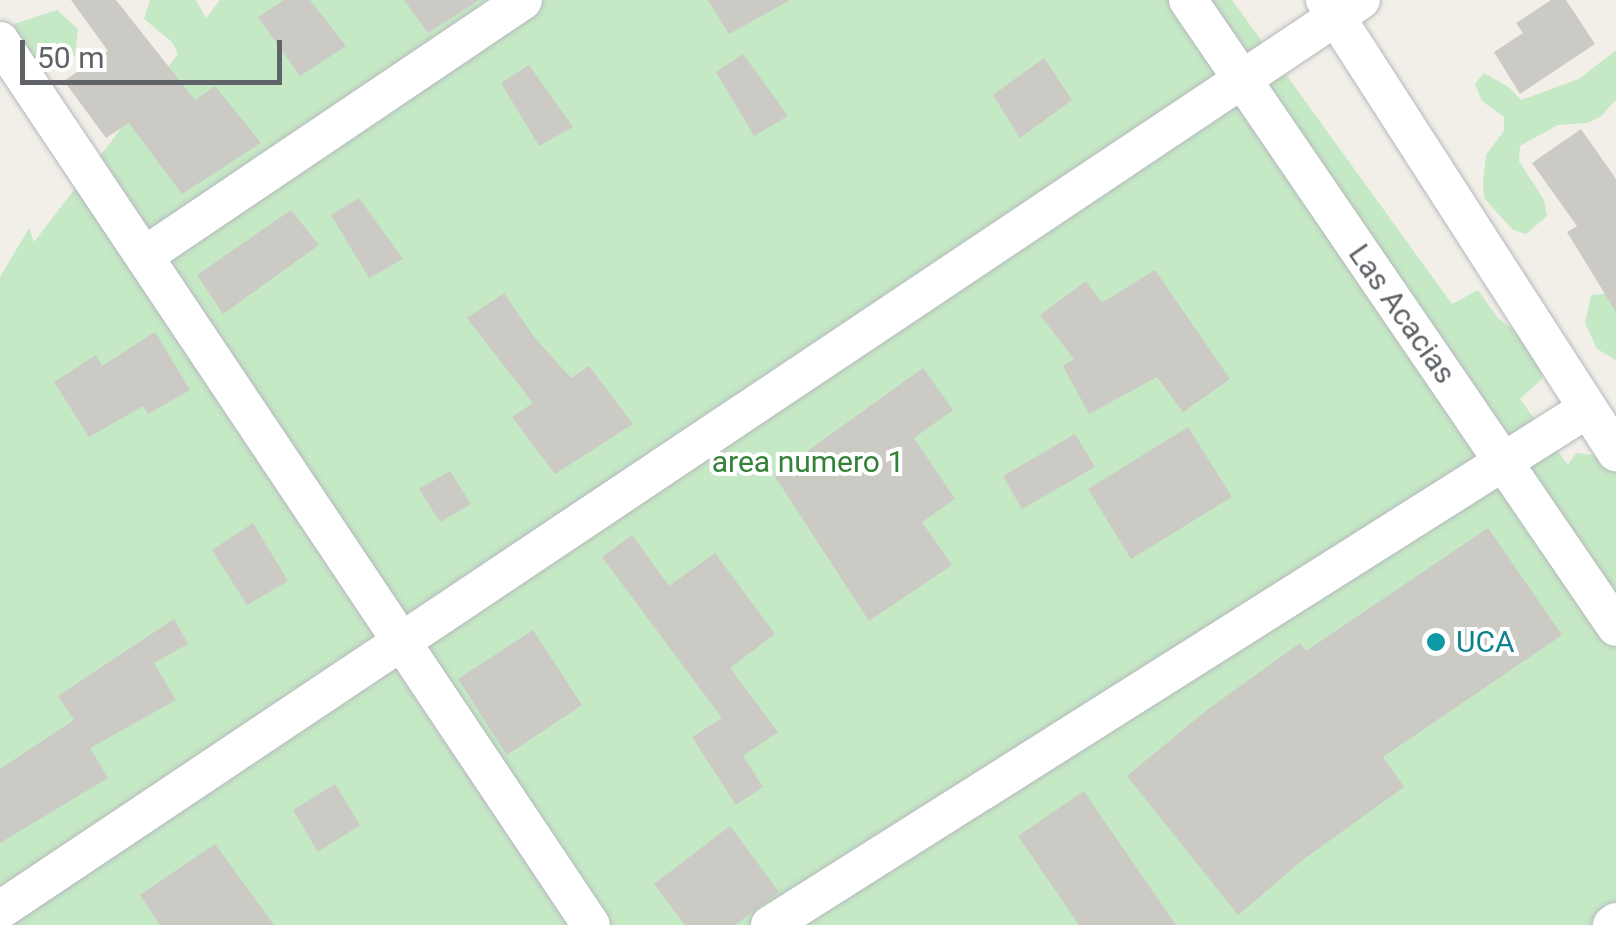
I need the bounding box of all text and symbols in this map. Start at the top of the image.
scale bar [25,20,288,82]
text: 50 m [37,40,104,75]
street label: Las Acacias [1341,237,1463,391]
park label: area numero 1 [712,444,904,480]
place label: UCA [1456,624,1515,660]
marker: UCA [1425,631,1447,653]

